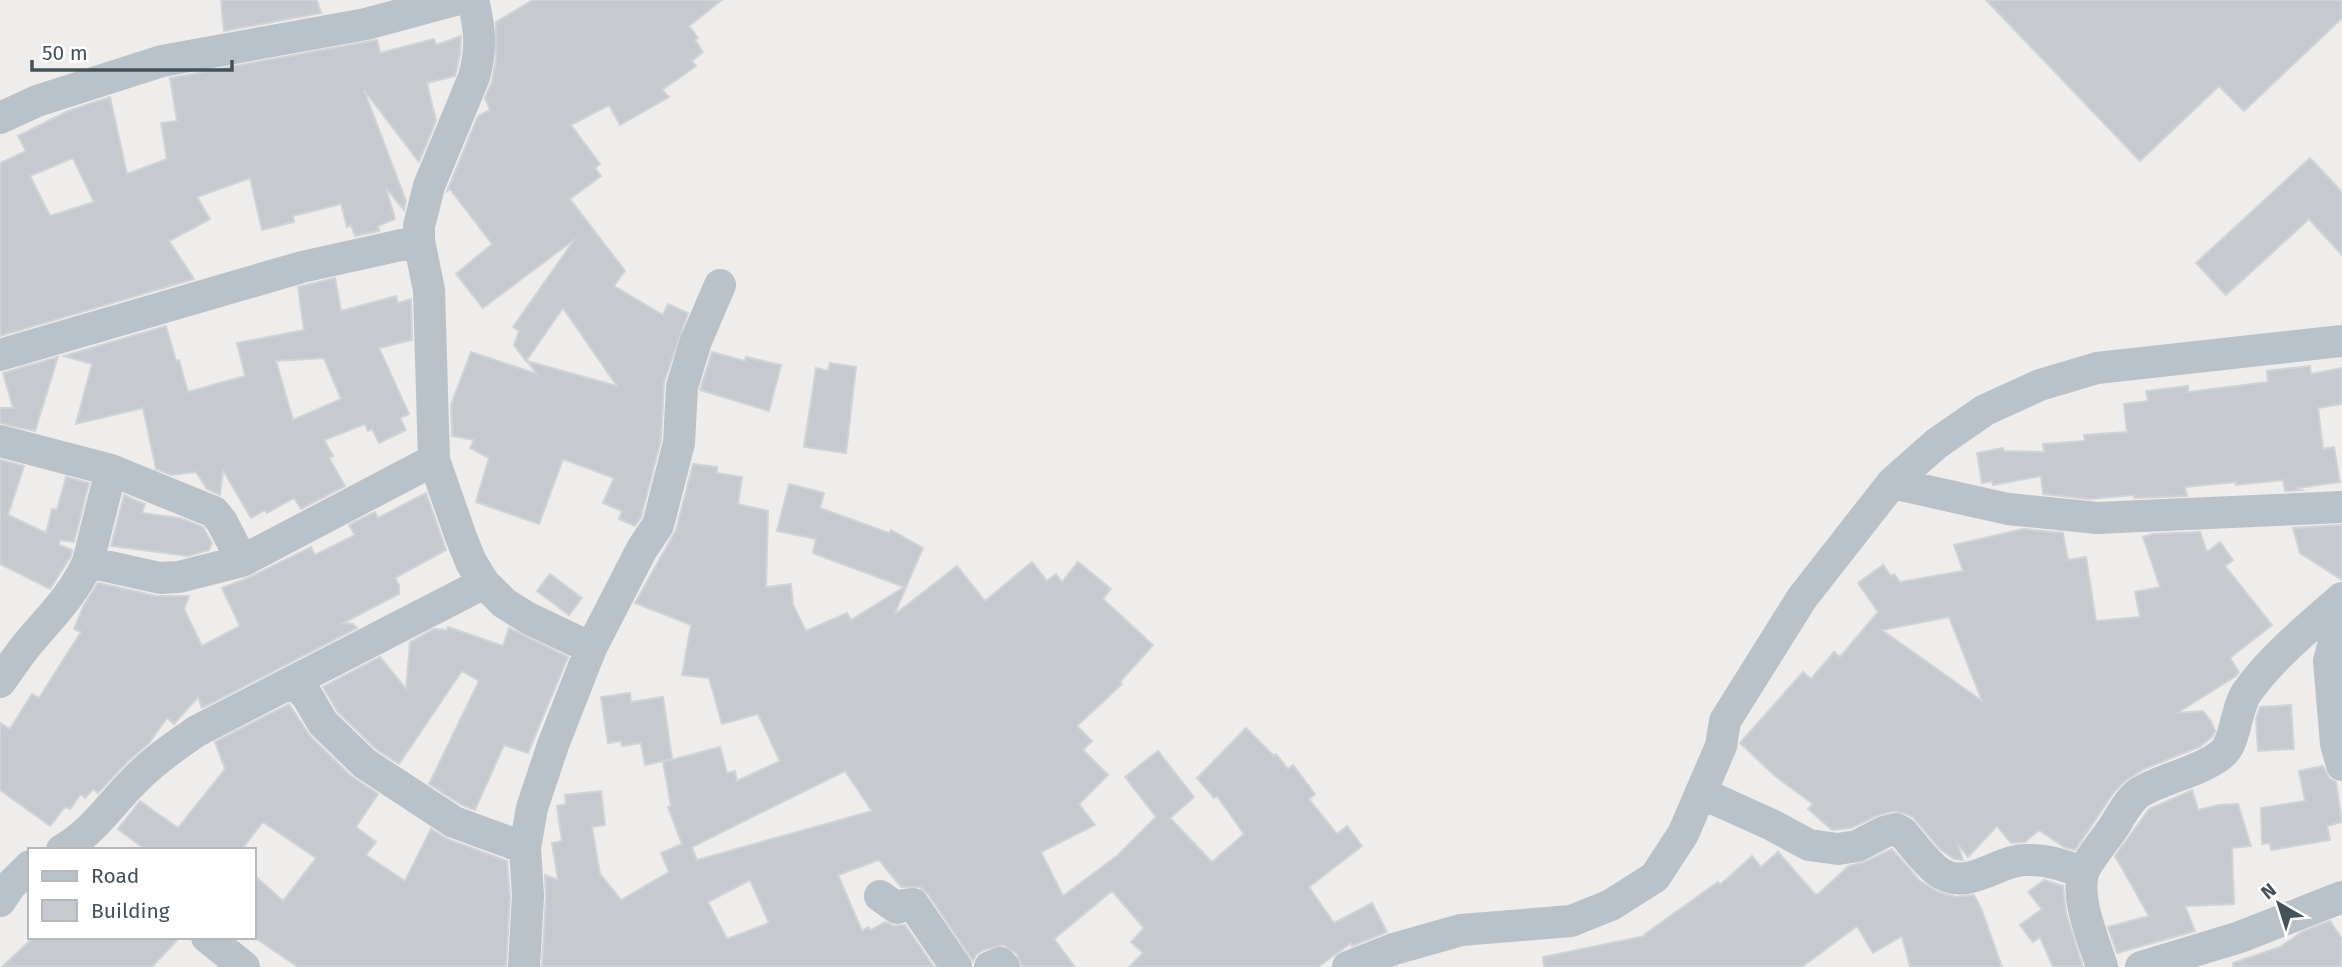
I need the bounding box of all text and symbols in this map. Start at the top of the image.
scale bar [32,28,231,72]
text: 50 m [42,40,88,66]
legend [28,848,256,939]
text: Road [91,863,139,889]
north arrow [2244,869,2314,939]
text: N [2256,878,2281,904]
text: Building [91,898,170,924]

